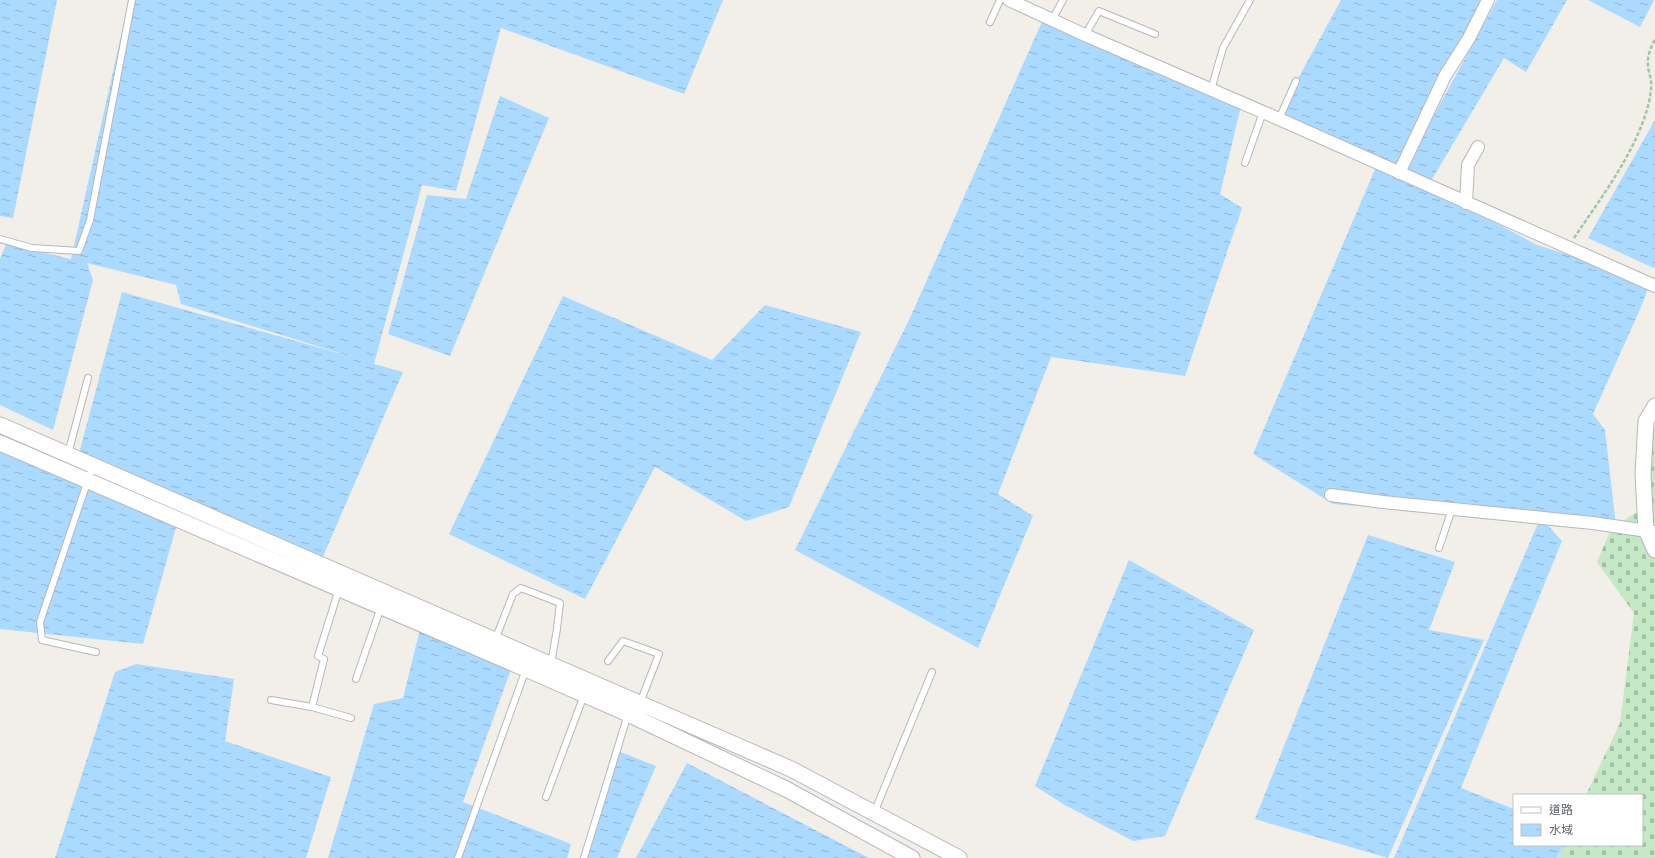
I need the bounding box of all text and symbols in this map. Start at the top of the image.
legend [1513,794,1643,846]
text: 道路 [1549,803,1573,817]
text: 水域 [1549,823,1573,837]

